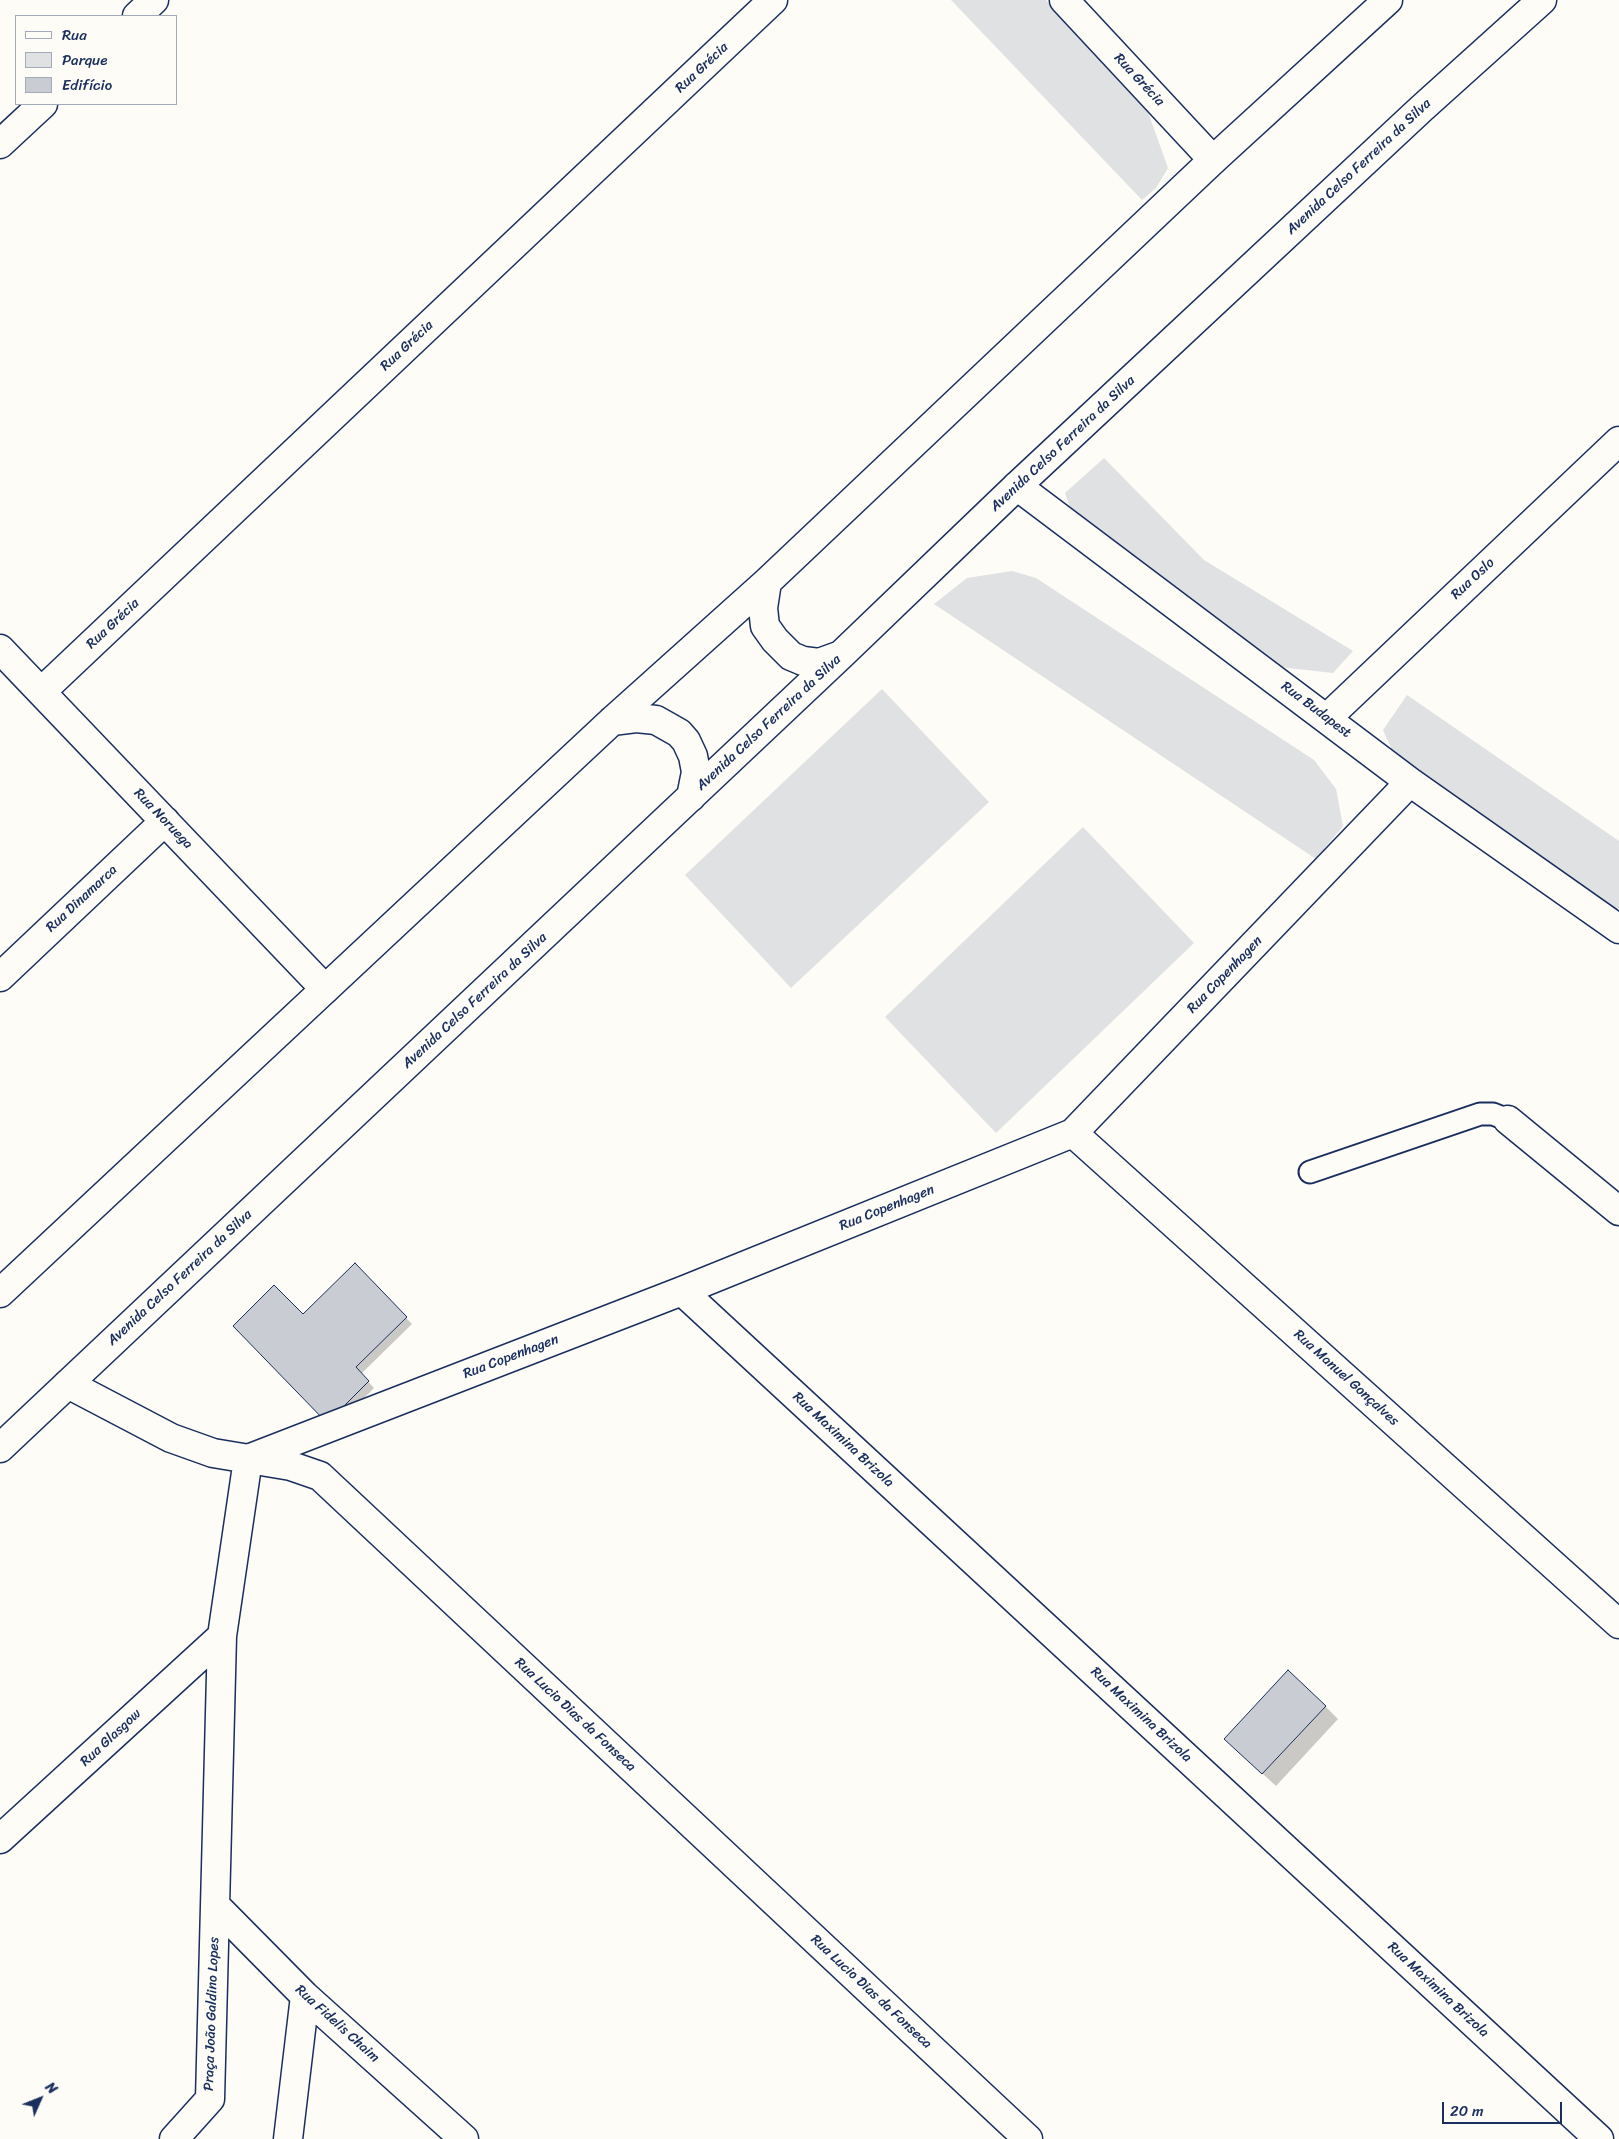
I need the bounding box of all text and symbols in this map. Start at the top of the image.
legend [15,15,178,105]
text: Rua [62,22,87,48]
street label: Rua Grécia [672,39,732,97]
text: Parque [62,47,107,73]
street label: Rua Grécia [1110,50,1168,110]
text: Edifício [62,72,112,98]
street label: Avenida Celso Ferreira da Silva [1283,96,1435,238]
street label: Rua Grécia [377,317,437,375]
street label: Avenida Celso Ferreira da Silva [987,373,1139,515]
street label: Rua Oslo [1448,555,1498,603]
street label: Rua Grécia [83,595,143,653]
street label: Avenida Celso Ferreira da Silva [693,652,845,794]
street label: Rua Budapest [1278,678,1354,742]
street label: Rua Noruega [130,785,196,853]
street label: Rua Dinamarca [43,862,121,936]
street label: Avenida Celso Ferreira da Silva [399,930,551,1072]
street label: Rua Copenhagen [1184,933,1266,1017]
street label: Rua Copenhagen [837,1181,937,1235]
street label: Avenida Celso Ferreira da Silva [104,1207,256,1349]
street label: Rua Manuel Gonçalves [1290,1326,1402,1430]
street label: Rua Copenhagen [461,1331,561,1383]
street label: Rua Maximina Brizola [789,1389,897,1491]
street label: Rua Lucio Dias da Fonseca [511,1655,639,1775]
street label: Rua Maximina Brizola [1087,1664,1195,1766]
street label: Rua Glasgow [77,1706,145,1770]
street label: Rua Lucio Dias da Fonseca [807,1932,935,2052]
street label: Praça João Galdino Lopes [201,1937,223,2091]
street label: Rua Maximina Brizola [1384,1939,1492,2041]
street label: Rua Fidelis Chaim [291,1982,383,2066]
north arrow [15,2074,65,2124]
text: N [39,2076,64,2100]
scale bar [1444,2092,1564,2124]
text: 20 m [1450,2098,1484,2124]

